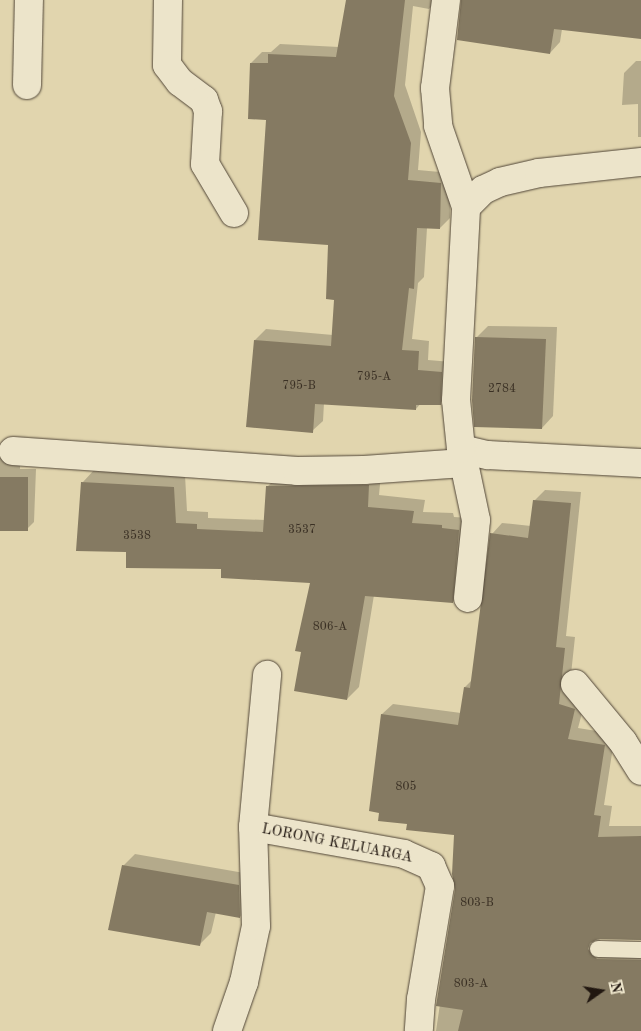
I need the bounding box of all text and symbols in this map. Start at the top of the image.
house number: 795-A [357,371,391,385]
house number: 795-B [282,380,316,394]
house number: 2784 [488,383,516,397]
house number: 3537 [288,524,316,538]
house number: 3538 [123,530,151,544]
house number: 806-A [313,621,347,635]
house number: 805 [396,781,416,795]
street label: LORONG KELUARGA [260,821,414,867]
house number: 803-B [460,897,494,911]
north arrow [576,966,626,1016]
house number: 803-A [454,978,488,992]
text: N [608,981,624,994]

